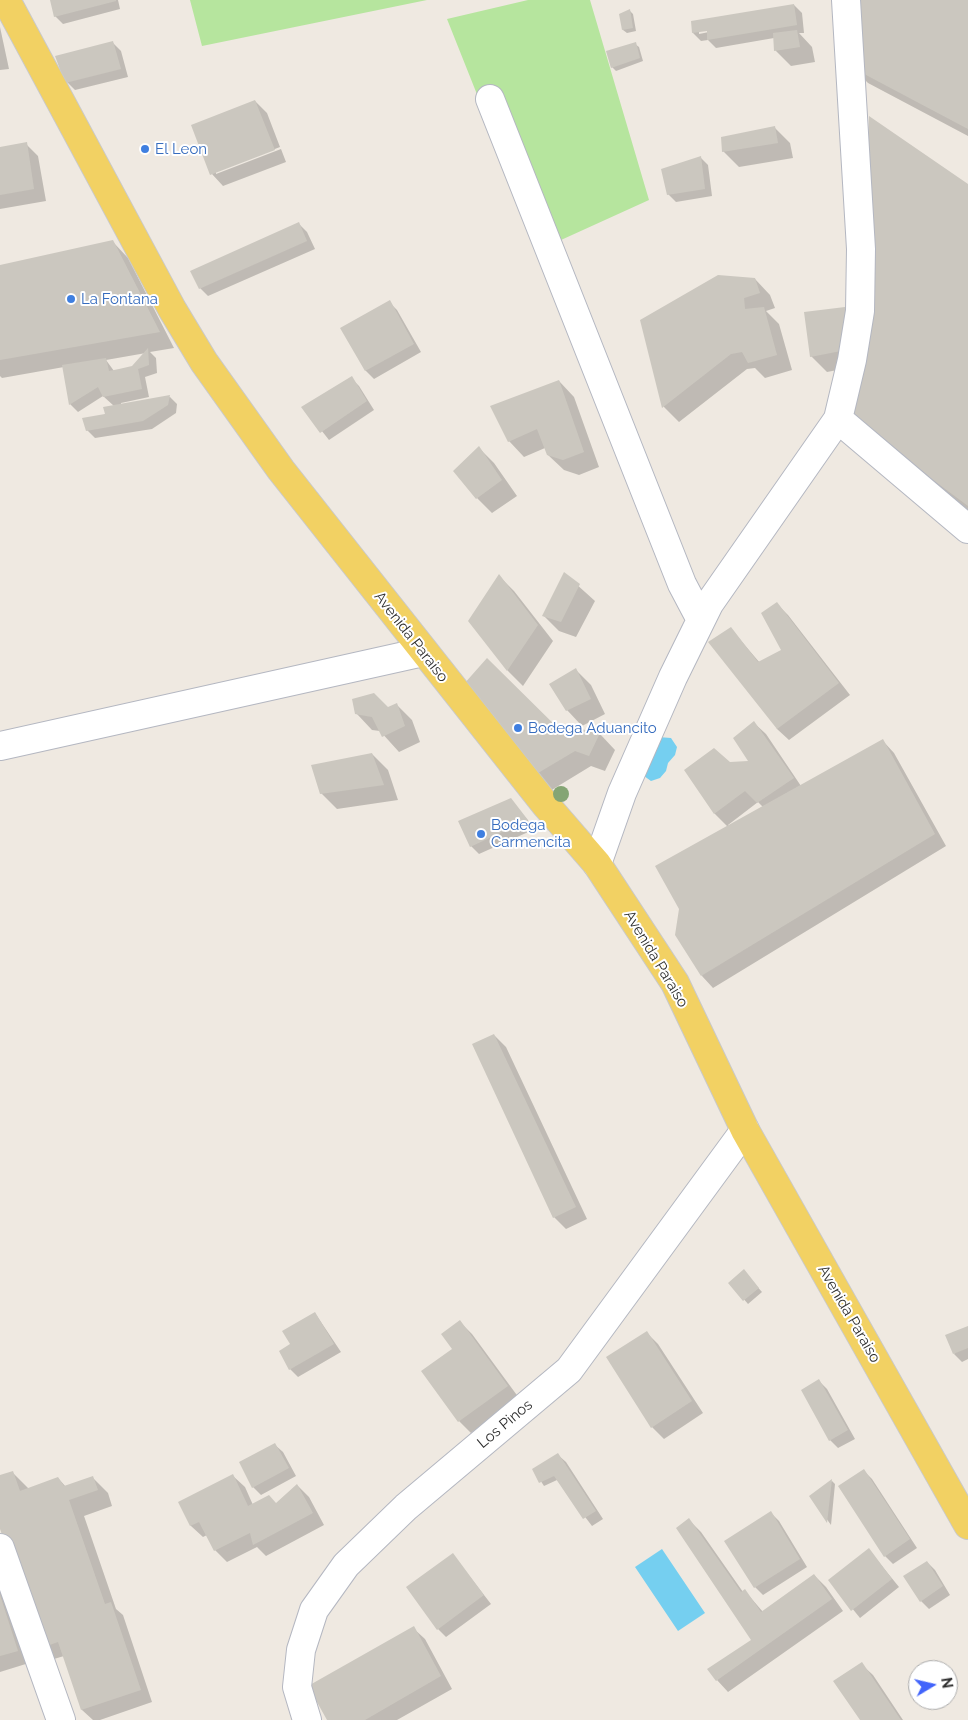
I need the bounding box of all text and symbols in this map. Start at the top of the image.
place label: El Leon [155,140,207,158]
marker: El Leon [139,143,151,155]
place label: La Fontana [81,290,158,308]
marker: La Fontana [65,293,77,305]
street label: Avenida Paraiso [370,588,452,686]
place label: Bodega Aduancito [528,719,657,737]
marker: Bodega Aduancito [512,722,524,734]
place label: Bodega Carmencita [491,816,571,851]
marker: Bodega Carmencita [475,828,487,840]
street label: Avenida Paraiso [620,907,692,1011]
street label: Avenida Paraiso [814,1262,884,1366]
street label: Los Pinos [474,1396,536,1452]
north arrow [908,1660,958,1710]
text: N [938,1676,956,1689]

